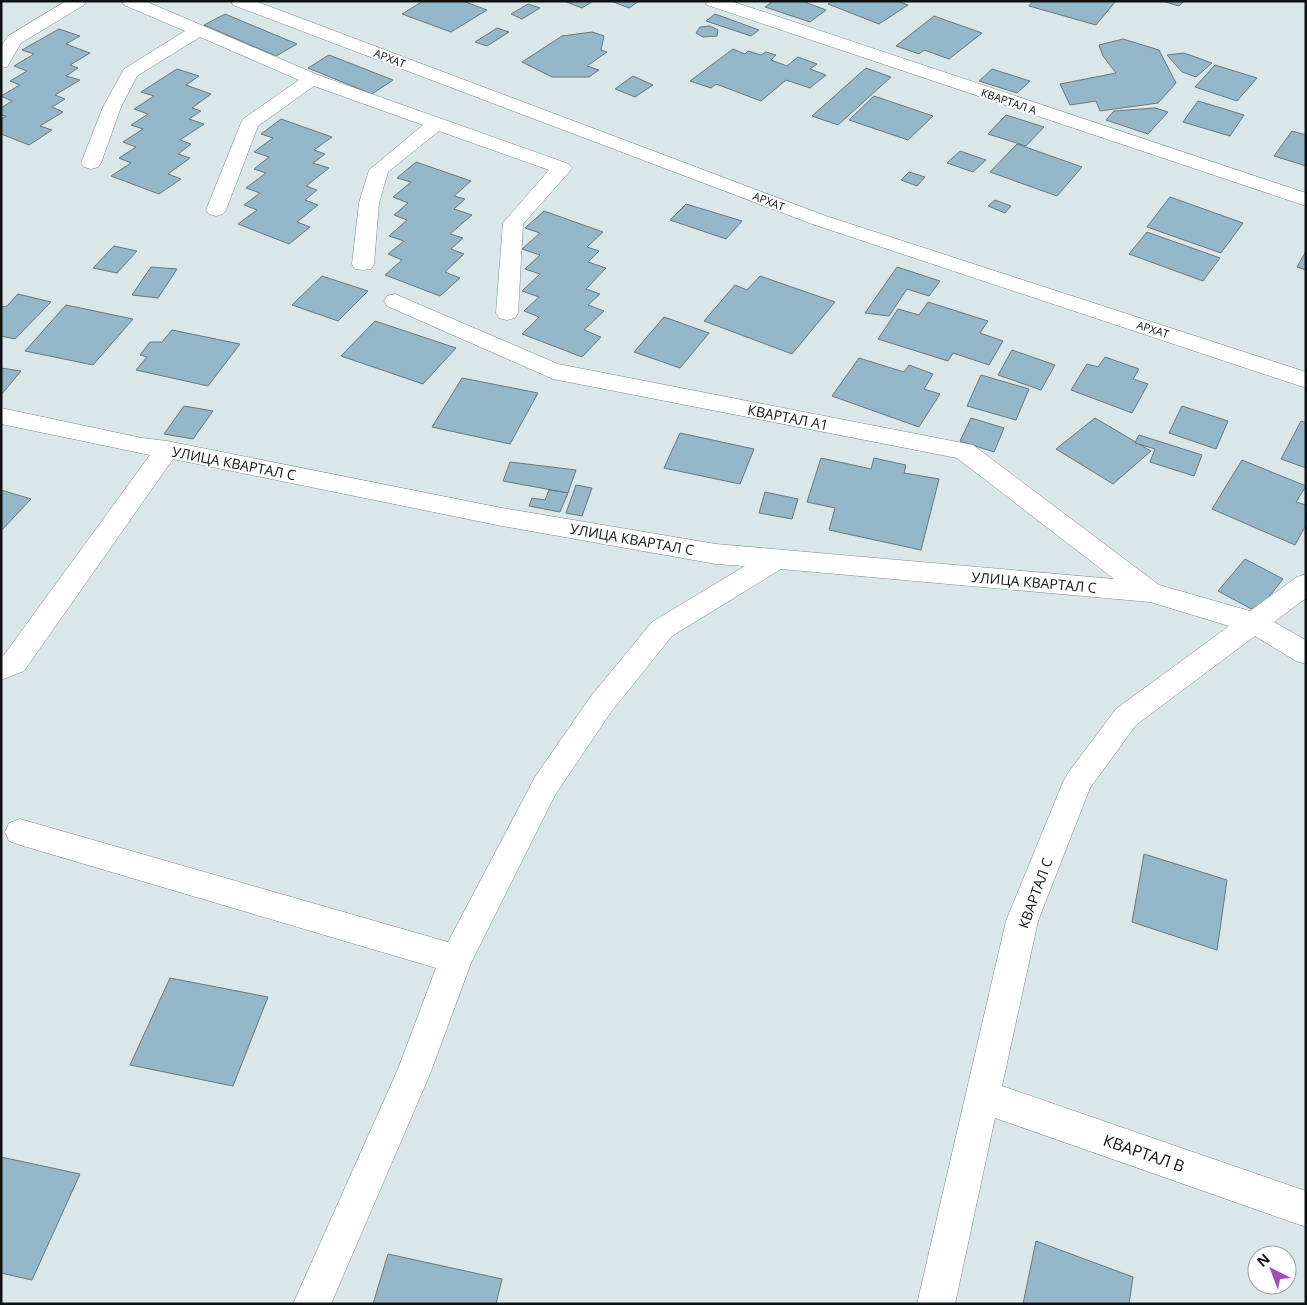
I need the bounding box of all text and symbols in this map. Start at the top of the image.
street label: АРХАТ [372,45,408,71]
street label: КВАРТАЛ А [979,84,1039,118]
street label: АРХАТ [751,188,787,214]
street label: АРХАТ [1135,317,1171,341]
street label: КВАРТАЛ А1 [746,400,830,434]
street label: УЛИЦА КВАРТАЛ С [171,442,298,484]
street label: УЛИЦА КВАРТАЛ С [568,519,696,559]
street label: УЛИЦА КВАРТАЛ С [971,567,1098,597]
street label: КВАРТАЛ С [1013,855,1057,931]
street label: КВАРТАЛ В [1100,1129,1188,1177]
north arrow [1247,1245,1297,1295]
text: N [1252,1249,1274,1271]

